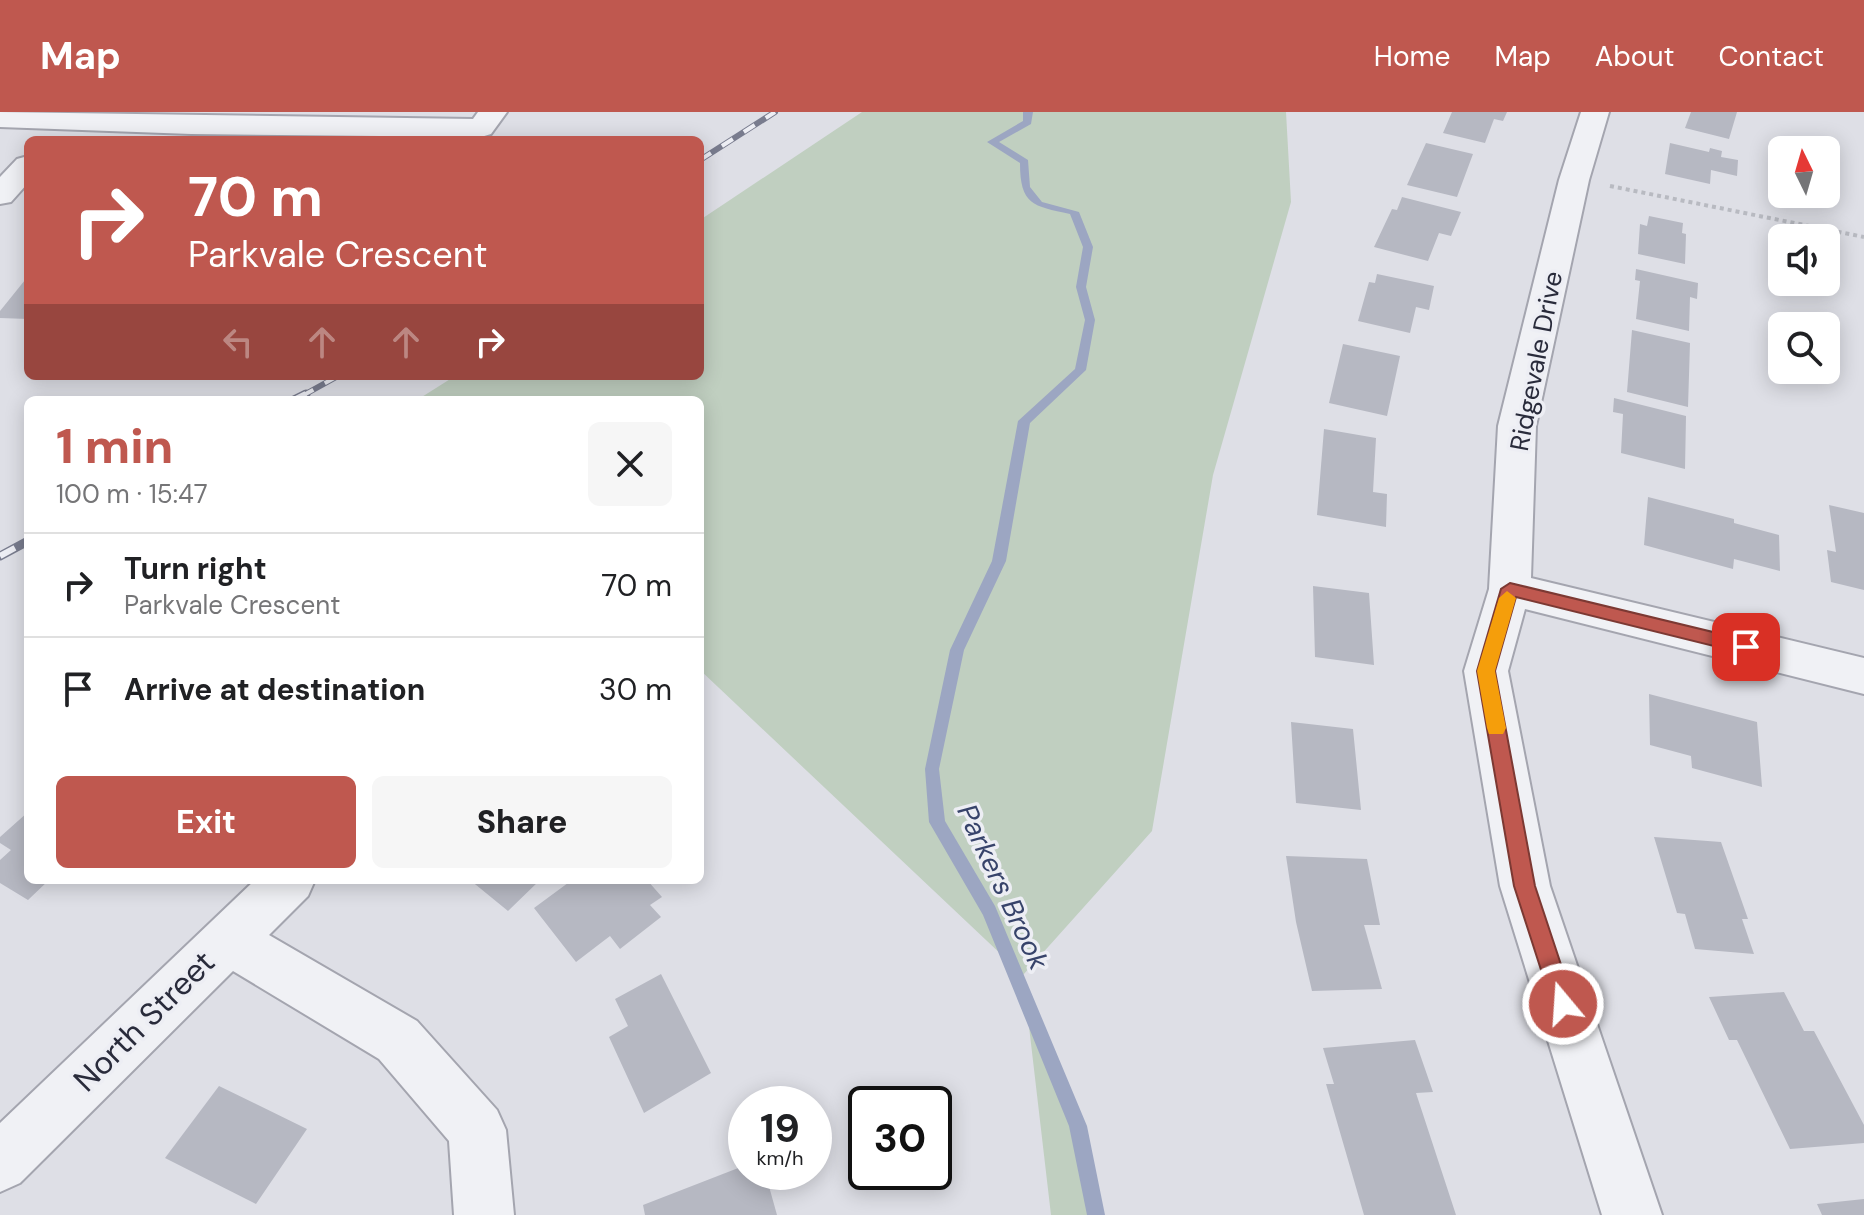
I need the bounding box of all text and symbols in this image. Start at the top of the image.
text: Map [40,31,121,81]
text: Home [1374,38,1450,75]
text: Map [1494,38,1551,75]
text: About [1595,38,1674,75]
text: Contact [1718,38,1824,75]
north arrow [1768,136,1840,208]
map controls [1768,136,1840,384]
text: 70 m [188,160,323,233]
icon: right [56,168,160,272]
button: sound [1768,224,1840,296]
text: Parkvale Crescent [188,231,488,278]
street label: Ridgevale Drive [1502,268,1570,454]
button: search [1768,312,1840,384]
icon: left [216,320,260,364]
icon: ahead [300,320,344,364]
icon: ahead [384,320,428,364]
icon: right [468,320,512,364]
text: 1 min [56,415,173,478]
button: close [588,422,672,506]
text: 100 m · 15:47 [56,477,208,511]
text: Turn right [124,549,267,588]
icon: right [56,563,100,607]
text: 70 m [601,566,672,605]
text: Parkvale Crescent [124,588,340,622]
pin [1712,613,1780,681]
icon: arrive [1724,625,1768,669]
icon: arrive [56,667,100,711]
text: Arrive at destination [124,670,425,709]
text: 30 m [599,670,672,709]
button: Exit [56,776,356,868]
button: Share [372,776,672,868]
water label: Parkers Brook [948,798,1058,976]
street label: North Street [64,941,224,1101]
position arrow [1521,962,1605,1046]
speed limit sign: 30 [848,1086,952,1190]
text: 19 [760,1102,800,1154]
text: km/h [756,1145,804,1171]

